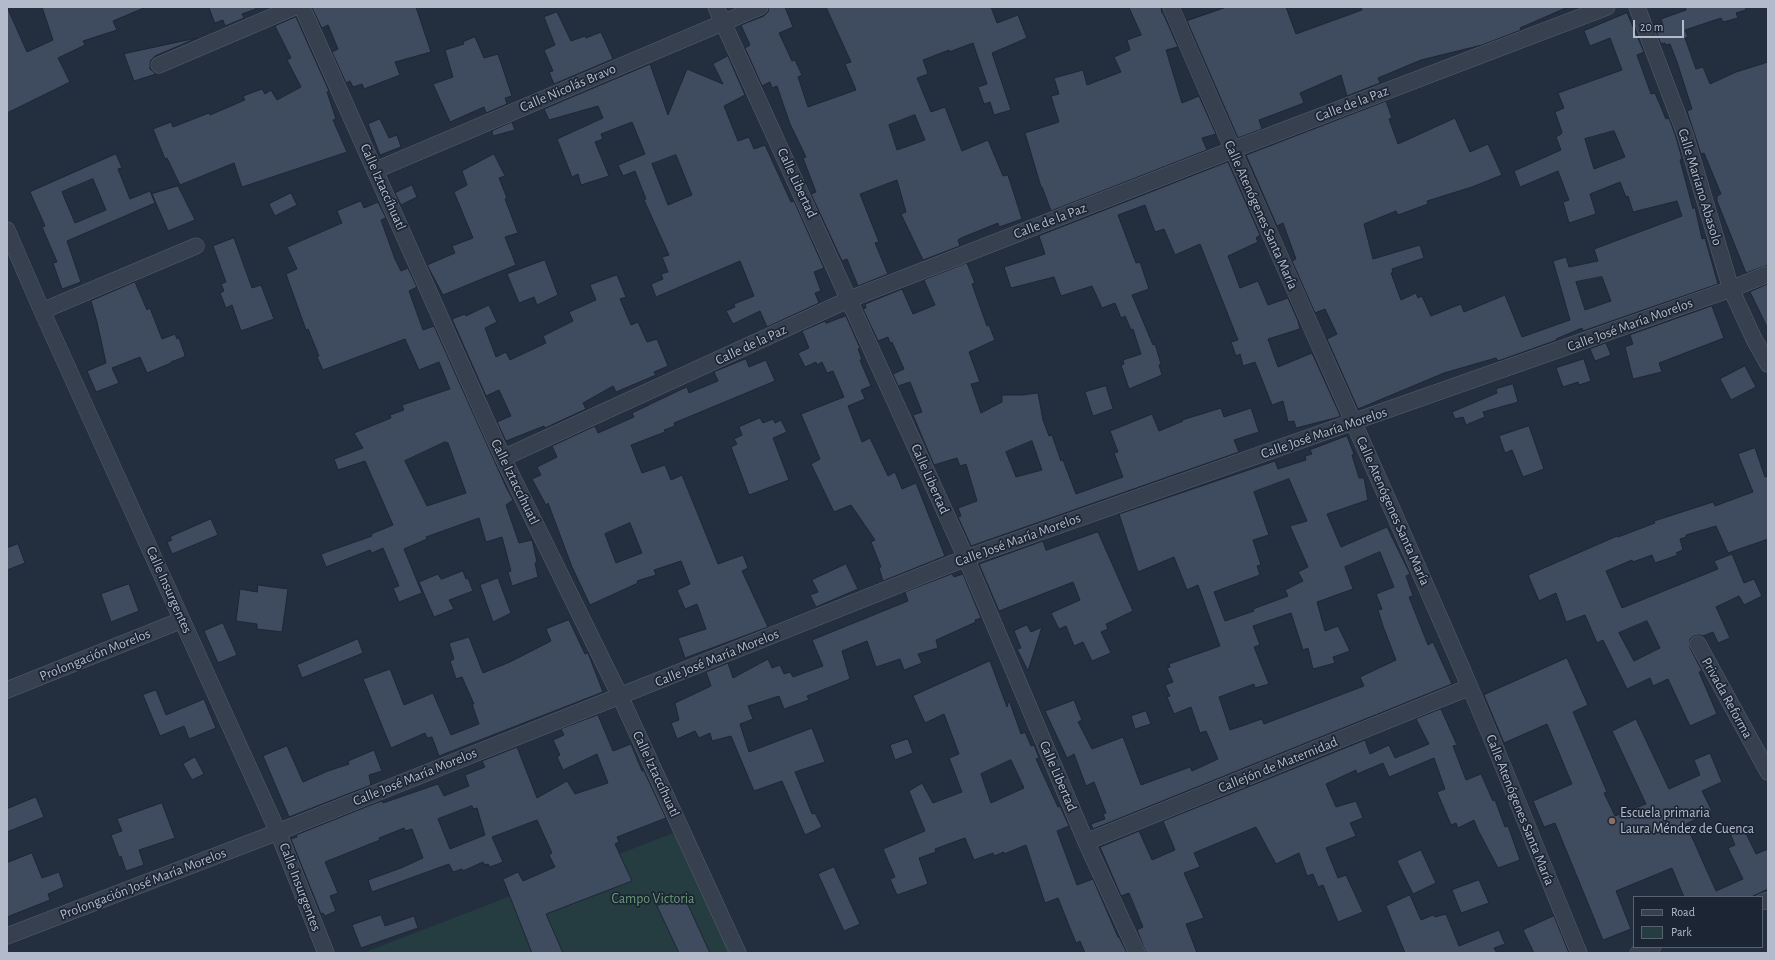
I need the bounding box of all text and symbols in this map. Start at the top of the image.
scale bar [1635,12,1686,38]
text: 20 m [1640,21,1663,33]
street label: Calle Nicolás Bravo [517,60,619,116]
street label: Calle de la Paz [1313,82,1391,126]
street label: Calle Mariano Abasolo [1674,126,1726,248]
street label: Calle Atenógenes Santa María [1221,138,1301,292]
street label: Calle Iztaccíhuatl [356,141,410,233]
street label: Calle Libertad [774,145,820,221]
street label: Calle de la Paz [1011,199,1089,243]
street label: Calle José María Morelos [1565,294,1695,356]
street label: Calle de la Paz [713,321,789,369]
street label: Calle José María Morelos [1259,404,1389,462]
street label: Calle Atenógenes Santa María [1353,434,1433,588]
street label: Calle Iztaccíhuatl [487,437,543,527]
street label: Calle Libertad [907,441,953,517]
street label: Calle José María Morelos [953,509,1083,571]
street label: Calle Insurgentes [142,544,196,636]
street label: Prolongación Morelos [37,625,153,685]
street label: Calle José María Morelos [653,625,781,691]
street label: Privada Reforma [1698,655,1756,741]
street label: Calle Iztaccíhuatl [629,728,683,820]
street label: Calle Atenógenes Santa María [1482,732,1558,888]
street label: Callejón de Maternidad [1216,733,1340,797]
street label: Calle Libertad [1036,738,1080,814]
street label: Calle José María Morelos [351,744,479,810]
place label: Escuela primaria Laura Méndez de Cuenca [1620,805,1754,838]
marker: Escuela primaria Laura Méndez de Cuenca [1607,816,1617,826]
street label: Calle Insurgentes [275,840,325,934]
street label: Prolongación José María Morelos [57,844,229,924]
park label: Campo Victoria [611,891,695,907]
legend [1633,896,1763,948]
text: Road [1671,906,1695,918]
text: Park [1671,926,1692,938]

